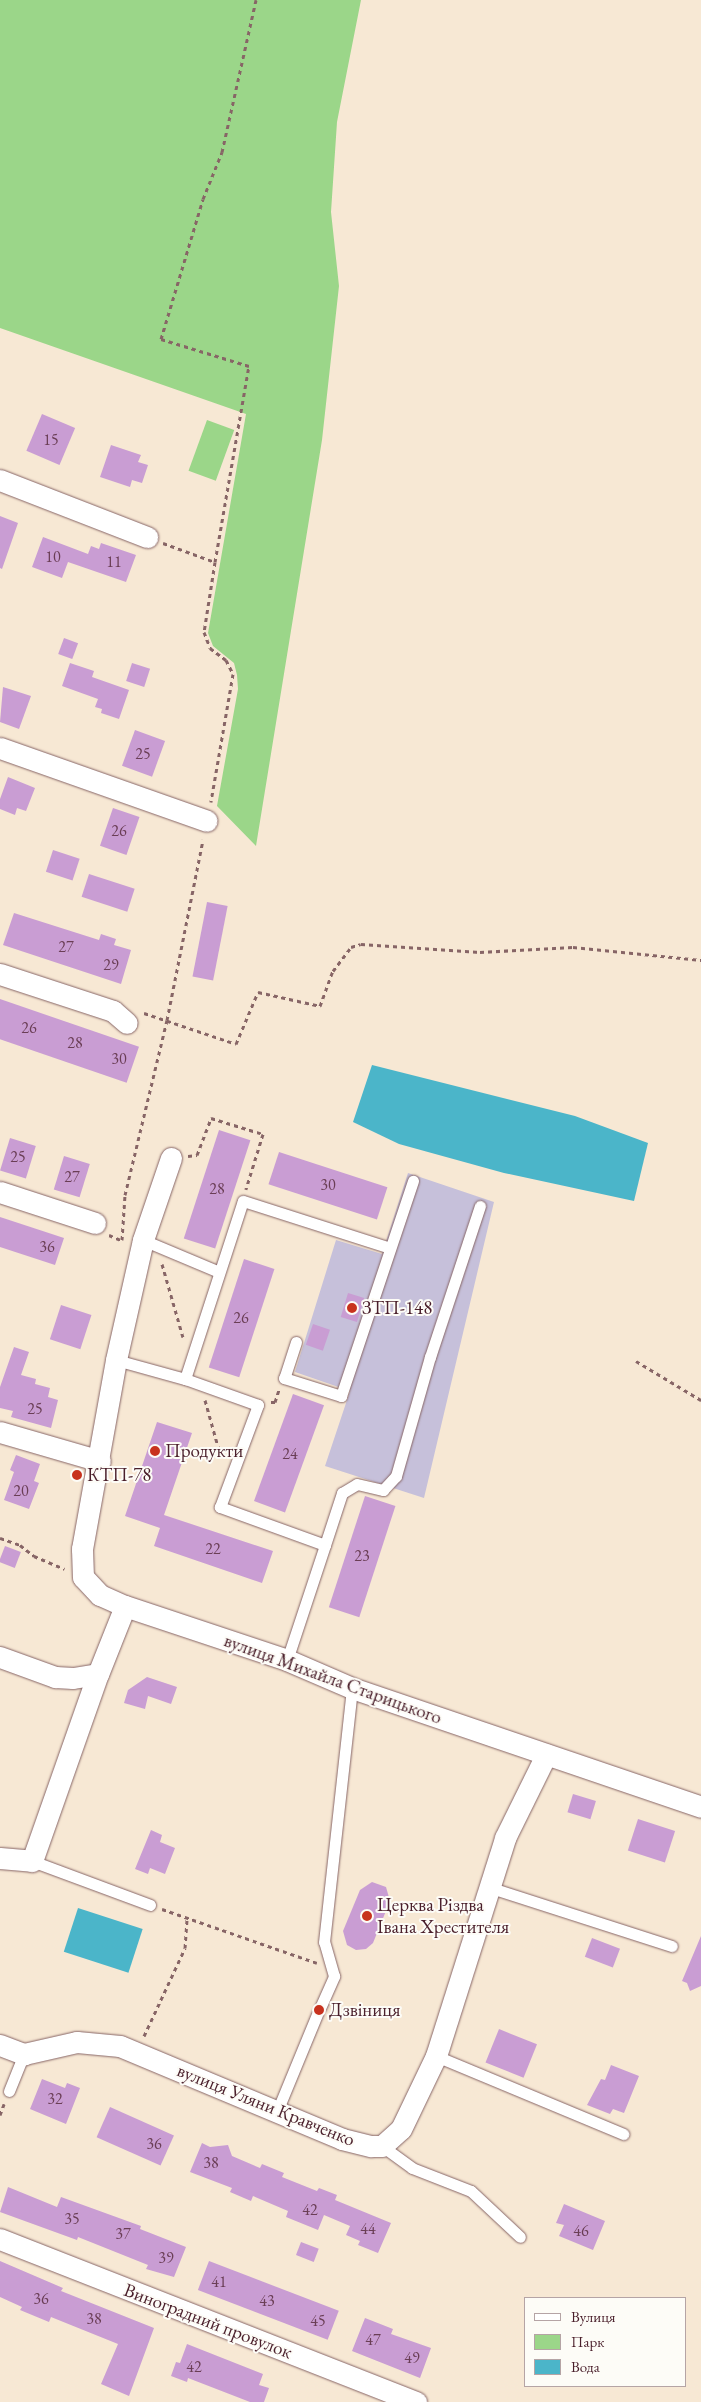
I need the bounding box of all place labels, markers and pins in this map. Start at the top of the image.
place label: ЗТП-148 [362,1297,432,1319]
marker: ЗТП-148 [346,1302,358,1314]
place label: Продукти [165,1440,243,1462]
marker: Продукти [149,1445,161,1457]
place label: КТП-78 [87,1464,151,1486]
marker: КТП-78 [71,1469,83,1481]
place label: Церква Різдва Івана Хрестителя [377,1894,509,1938]
marker: Церква Різдва Івана Хрестителя [361,1910,373,1922]
place label: Дзвіниця [329,1999,401,2021]
marker: Дзвіниця [313,2004,325,2016]

